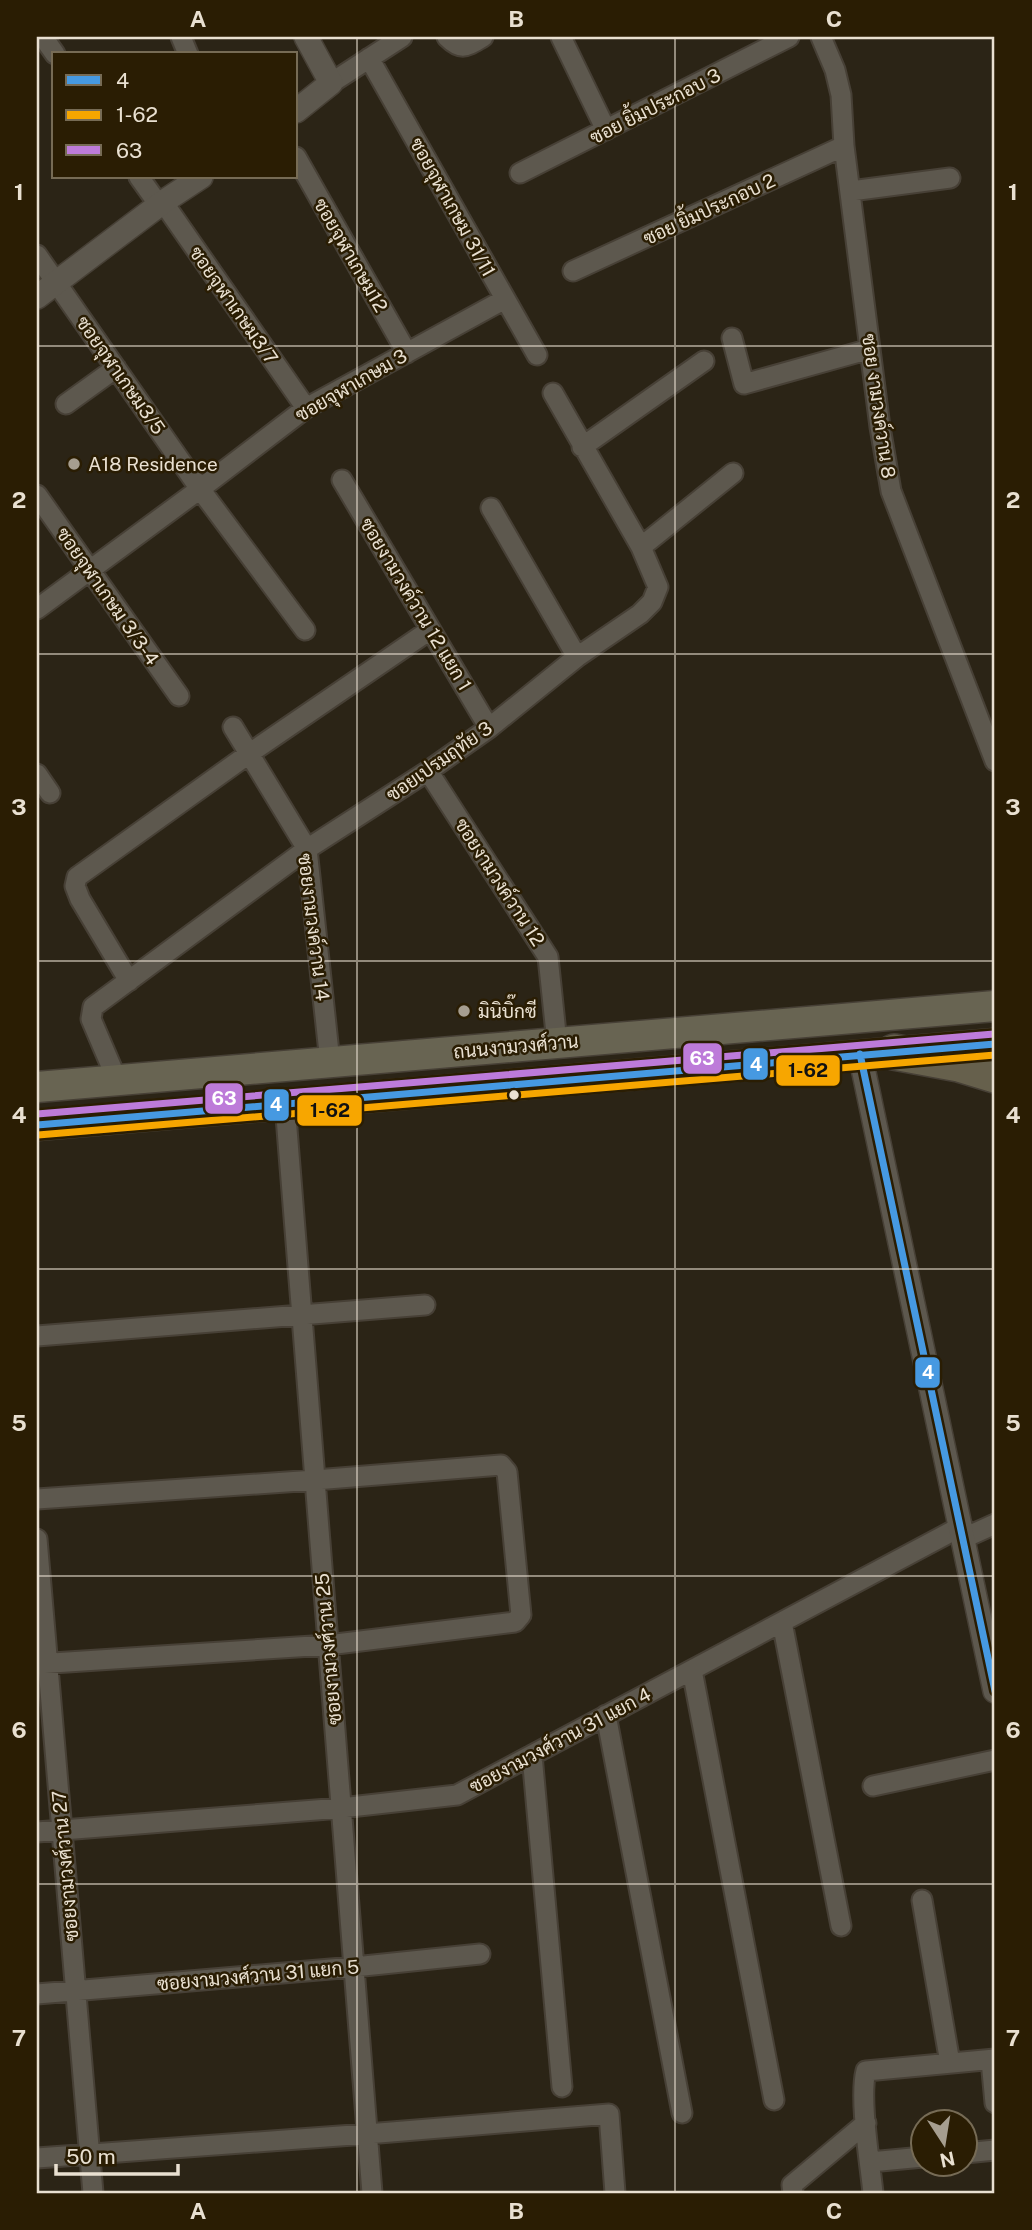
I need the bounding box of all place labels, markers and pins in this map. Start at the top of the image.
place label: A18 Residence [88,453,218,475]
marker: A18 Residence [66,456,82,472]
place label: มินิบิ๊กซี [478,994,537,1022]
marker: มินิบิ๊กซี [456,1003,472,1019]
unlabelled marker [507,1088,521,1102]

